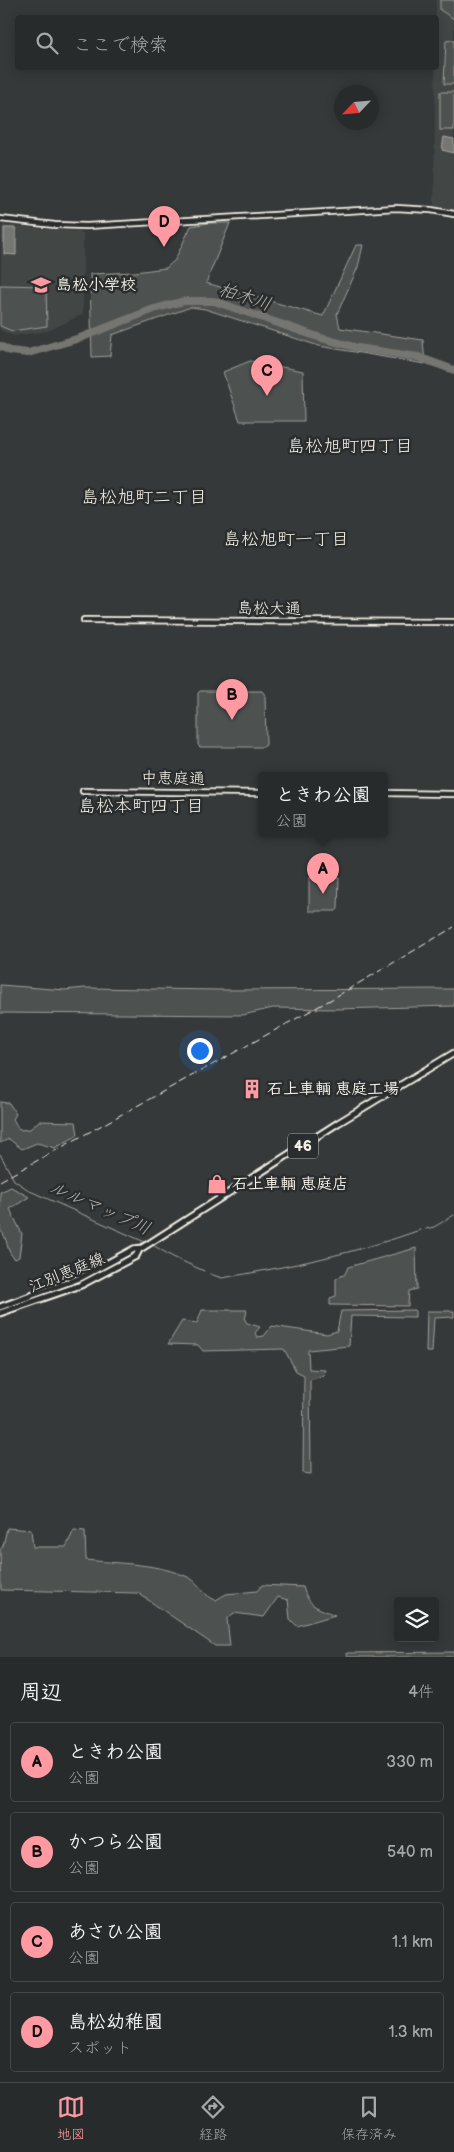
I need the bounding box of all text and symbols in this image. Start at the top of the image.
search box [15,15,439,70]
icon: search [33,29,61,57]
text: ここで検索 [73,34,168,57]
north arrow [334,85,379,130]
pin: D [148,206,180,247]
school or university icon: 島松小学校 [30,274,52,296]
place label: 島松小学校 [56,276,136,295]
water label: 柏木川 [216,279,274,315]
pin: C [251,355,283,396]
district label: 島松旭町四丁目 [287,436,413,457]
district label: 島松旭町二丁目 [81,487,207,508]
district label: 島松旭町一丁目 [223,529,349,550]
street label: 島松大通 [237,599,301,619]
pin: B [216,679,248,720]
street label: 中恵庭通 [141,769,205,789]
popup [258,772,388,837]
text: ときわ公園 [275,784,371,807]
district label: 島松本町四丁目 [78,796,204,817]
text: 公園 [275,812,308,831]
pin: A [307,853,339,894]
your location [187,1038,213,1064]
building icon: 石上車輌 恵庭工場 [241,1078,263,1100]
place label: 石上車輌 恵庭工場 [267,1080,399,1099]
road number: 46 [288,1134,318,1158]
shop icon: 石上車輌 恵庭店 [206,1173,228,1195]
place label: 石上車輌 恵庭店 [232,1175,348,1194]
water label: ルルマップ川 [46,1176,154,1240]
street label: 江別恵庭線 [26,1249,108,1297]
map controls [394,1597,439,1642]
button: layers [394,1597,439,1642]
text: 周辺 [20,1680,62,1705]
text: 4件 [408,1683,434,1702]
text: ときわ公園 [68,1741,163,1764]
text: A [32,1753,42,1772]
text: 330 m [386,1753,433,1772]
text: 公園 [68,1769,100,1788]
text: かつら公園 [68,1831,163,1854]
text: B [31,1843,43,1862]
text: 540 m [387,1843,433,1862]
text: 公園 [68,1859,100,1878]
text: あさひ公園 [68,1921,162,1944]
text: C [31,1933,43,1952]
text: 1.1 km [392,1933,433,1952]
text: 公園 [68,1949,100,1968]
text: 島松幼稚園 [68,2011,163,2034]
text: D [31,2023,43,2042]
text: 1.3 km [388,2023,433,2042]
text: スポット [68,2039,132,2058]
tab: 地図 [57,2093,85,2143]
tab: 経路 [199,2093,227,2143]
tab: 保存済み [341,2093,397,2143]

